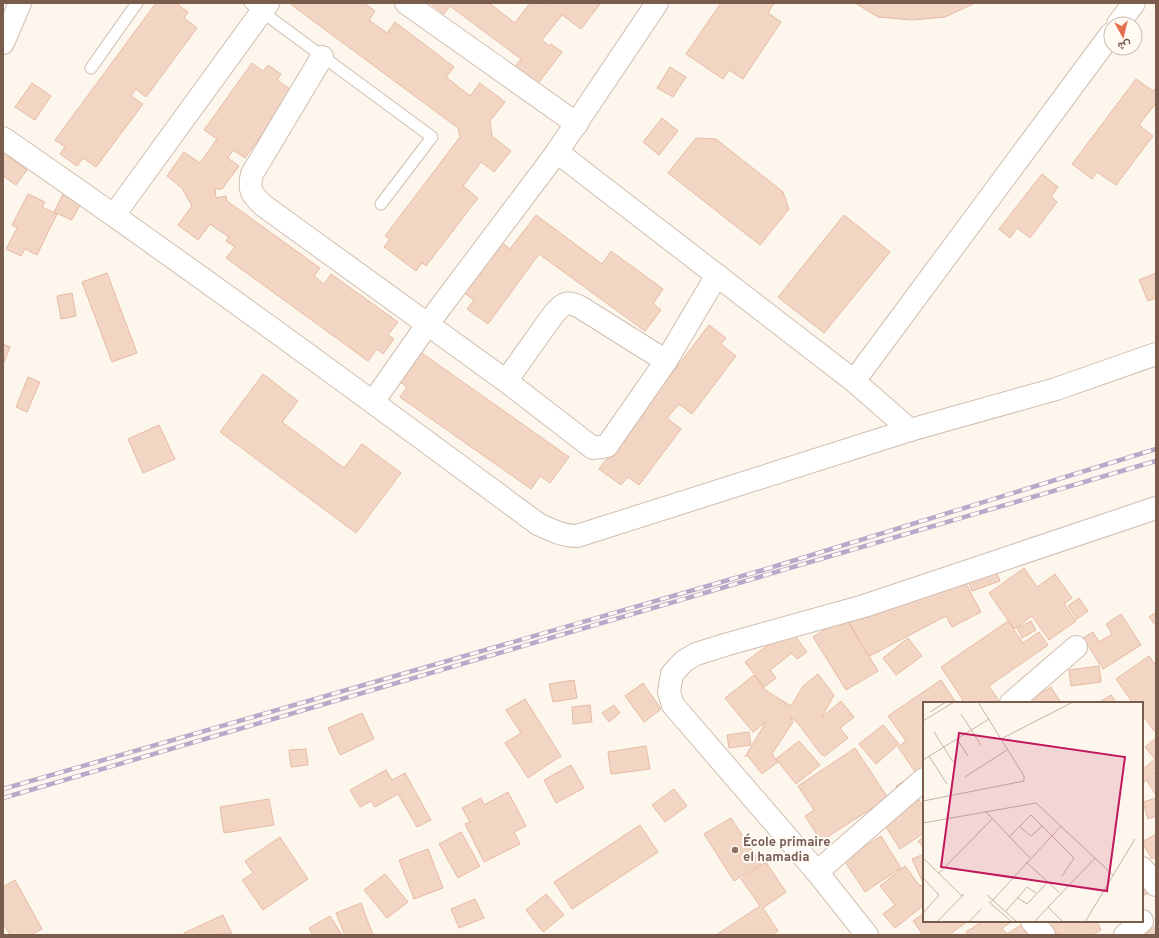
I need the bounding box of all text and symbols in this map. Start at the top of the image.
north arrow [1103,16,1143,56]
text: ش [1117,37,1132,53]
inset map [923,702,1143,922]
place label: École primaire el hamadia [743,833,830,866]
marker: École primaire el hamadia [730,845,740,855]

